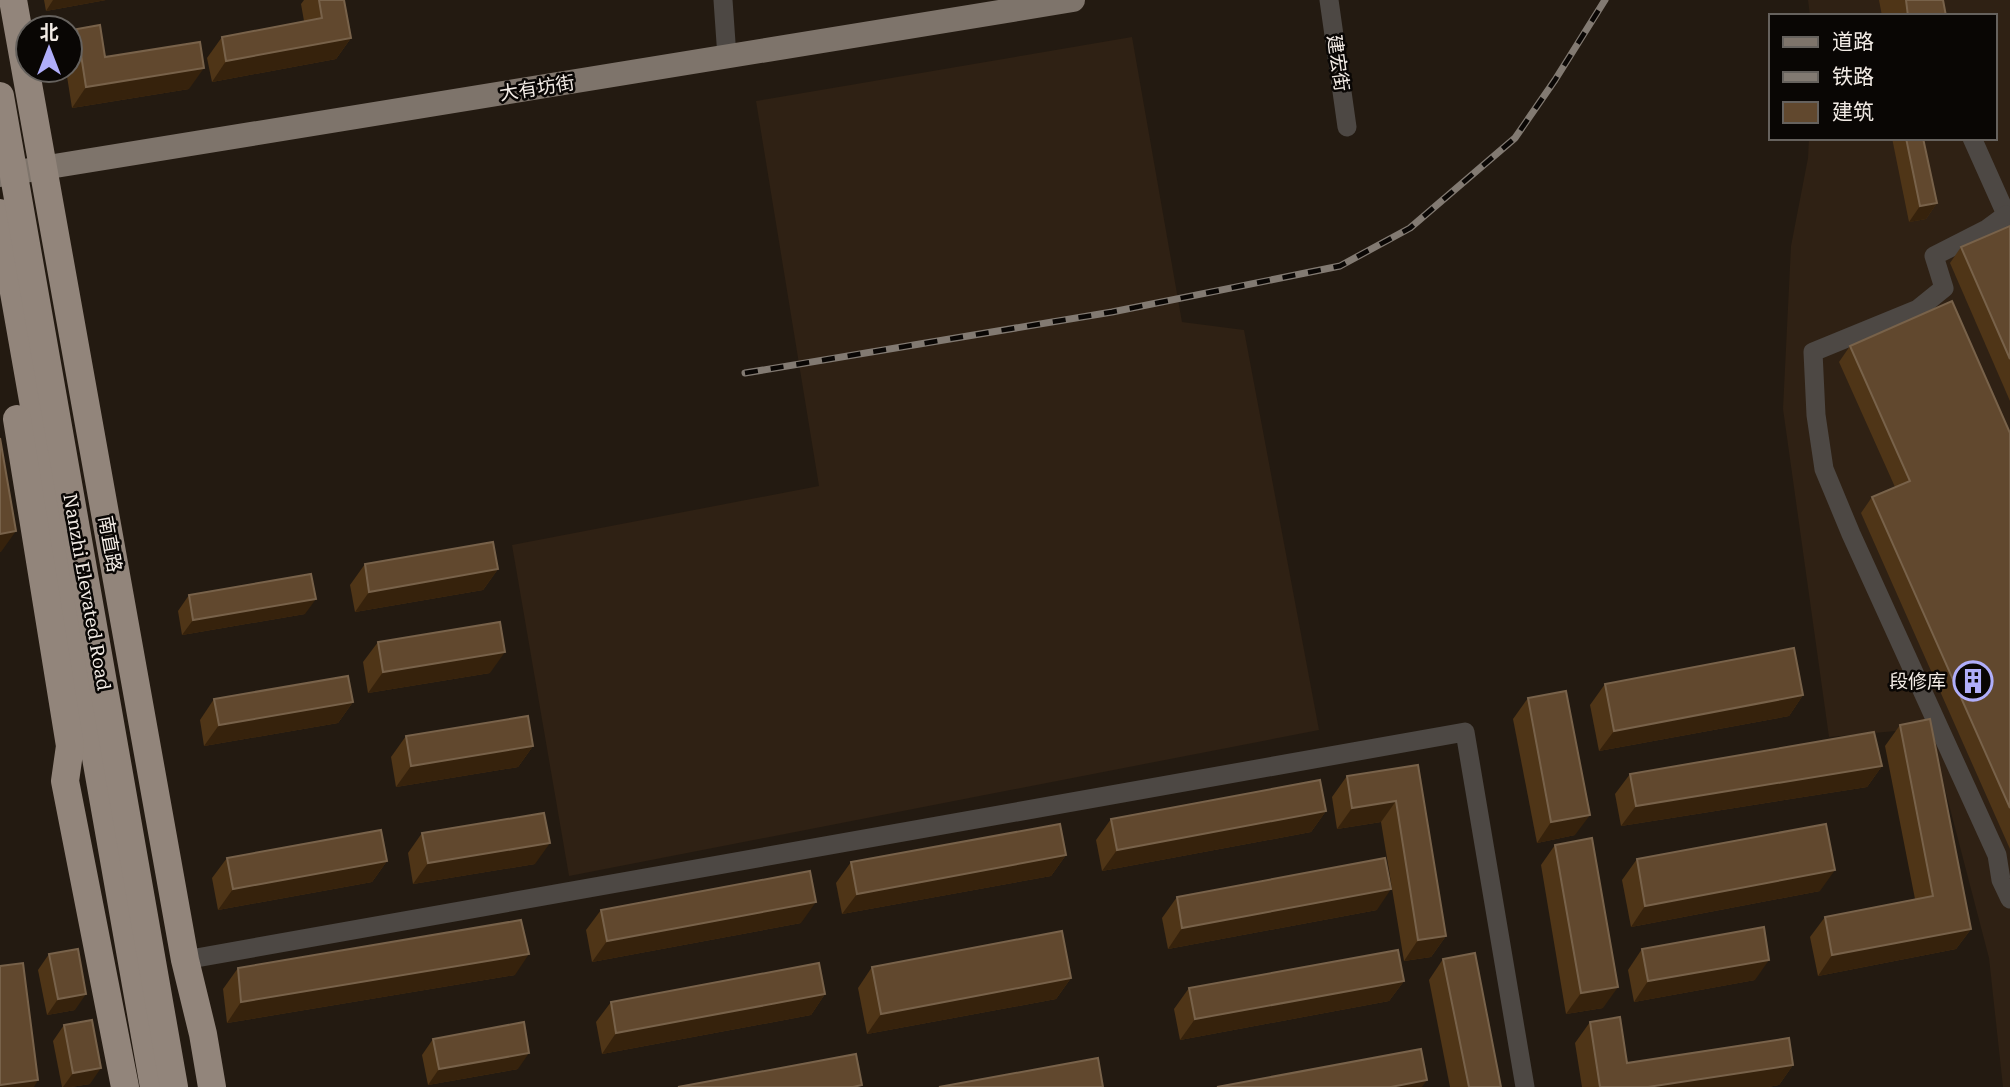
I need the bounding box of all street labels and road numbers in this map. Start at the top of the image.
street label: 建宏街 [1323,33,1353,93]
street label: 大有坊街 [498,71,576,105]
street label: Nanzhi Elevated Road [58,492,116,692]
street label: 南直路 [94,514,126,574]

